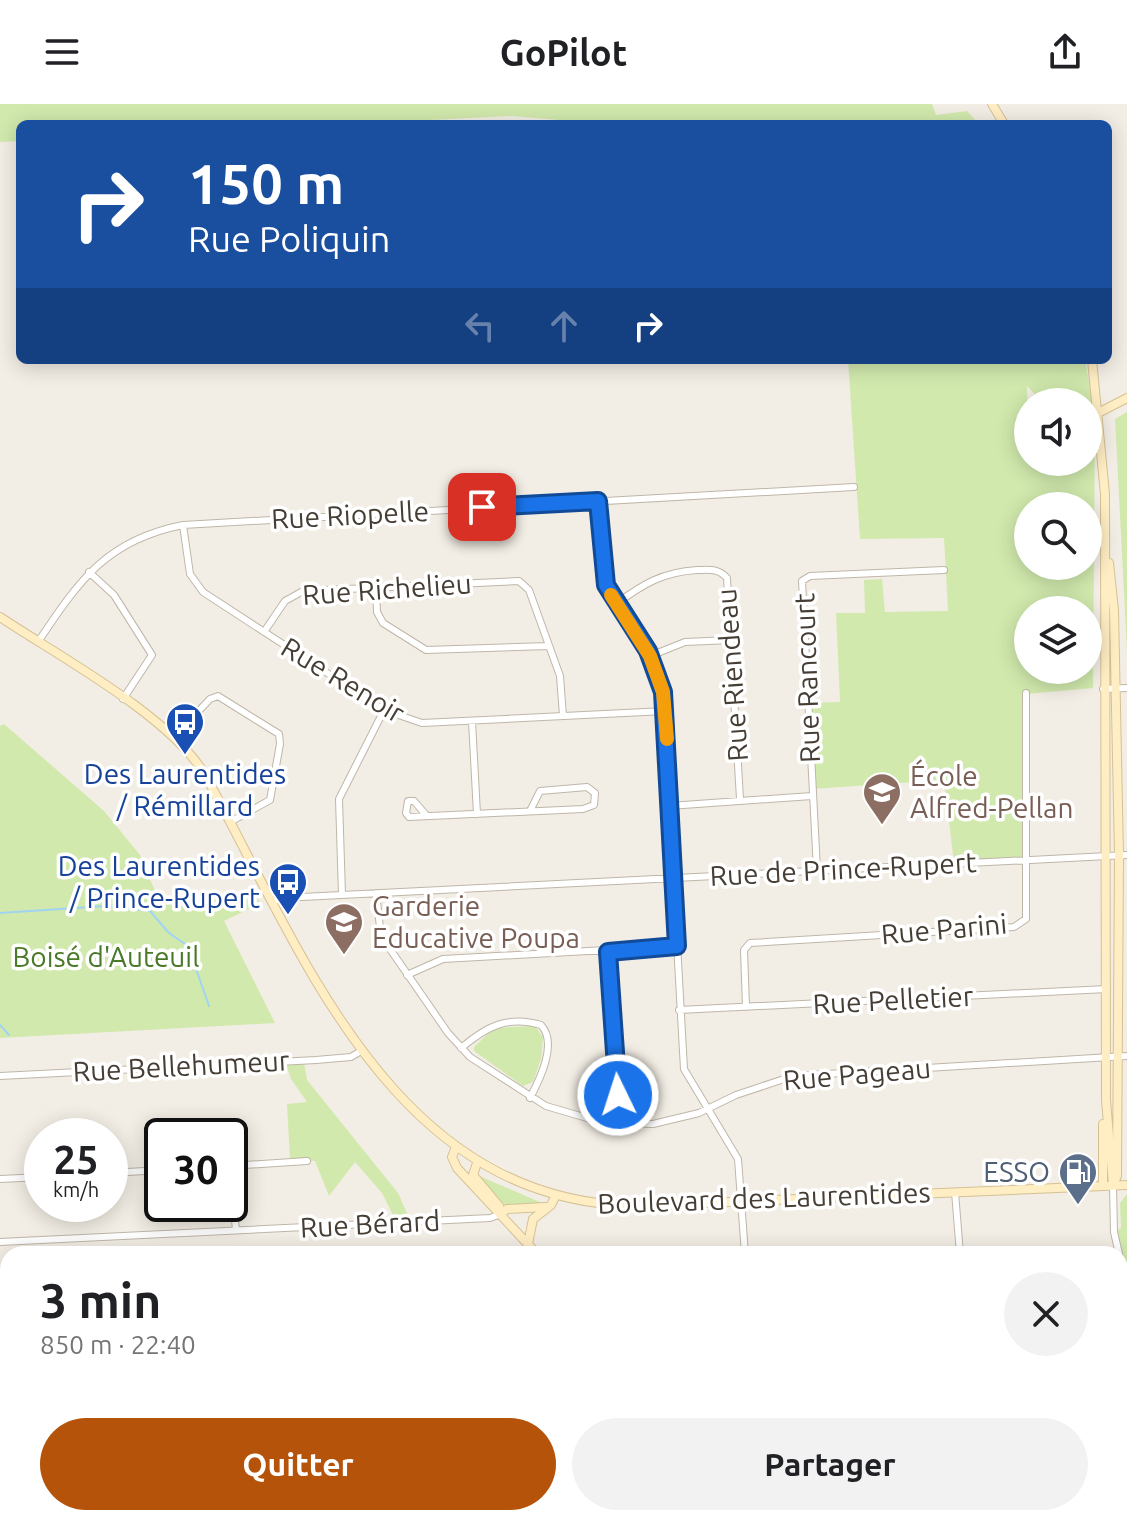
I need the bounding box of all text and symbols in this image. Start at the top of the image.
icon: menu [40,30,84,74]
icon: share [1043,30,1087,74]
text: GoPilot [500,32,627,73]
icon: right [56,152,160,256]
text: 150 m [188,152,344,215]
text: Rue Poliquin [188,218,390,259]
icon: left [458,304,502,348]
icon: ahead [542,304,586,348]
icon: right [626,304,670,348]
map controls [1014,388,1102,684]
button: sound [1014,388,1102,476]
pin [448,473,516,541]
icon: arrive [460,485,504,529]
button: search [1014,492,1102,580]
street label: Rue Riopelle [270,495,430,534]
street label: Rue Richelieu [301,567,473,610]
street label: Rue Riendeau [710,588,753,763]
street label: Rue Rancourt [788,593,825,764]
button: layers [1014,596,1102,684]
street label: Rue Renoir [276,631,411,729]
bus stop icon: Des Laurentides / Rémillard [164,701,206,756]
place label: Des Laurentides / Rémillard [84,758,286,821]
place label: École Alfred-Pellan [910,759,1073,823]
school or university icon: École Alfred-Pellan [861,771,903,826]
street label: Rue de Prince-Rupert [709,846,977,891]
place label: Des Laurentides / Prince-Rupert [58,850,260,913]
bus stop icon: Des Laurentides / Prince-Rupert [267,861,309,916]
place label: Garderie Educative Poupa [372,890,580,953]
school or university icon: Garderie Educative Poupa [323,901,365,956]
street label: Rue Parini [880,908,1008,949]
park label: Boisé d'Auteuil [12,941,200,972]
street label: Rue Pelletier [812,980,975,1019]
street label: Rue Bellehumeur [72,1044,290,1087]
street label: Rue Pageau [782,1052,932,1095]
position arrow [576,1053,660,1137]
speed limit sign: 30 [144,1118,248,1222]
text: 25 [53,1137,99,1182]
fuel station icon: ESSO [1057,1151,1099,1206]
place label: ESSO [983,1156,1050,1187]
street label: Boulevard des Laurentides [597,1176,931,1219]
text: km/h [53,1178,99,1201]
street label: Rue Bérard [299,1204,441,1243]
button: close [1004,1272,1088,1356]
text: 3 min [40,1273,161,1327]
text: 850 m · 22:40 [40,1330,196,1359]
button: Quitter [40,1418,556,1510]
button: Partager [572,1418,1088,1510]

